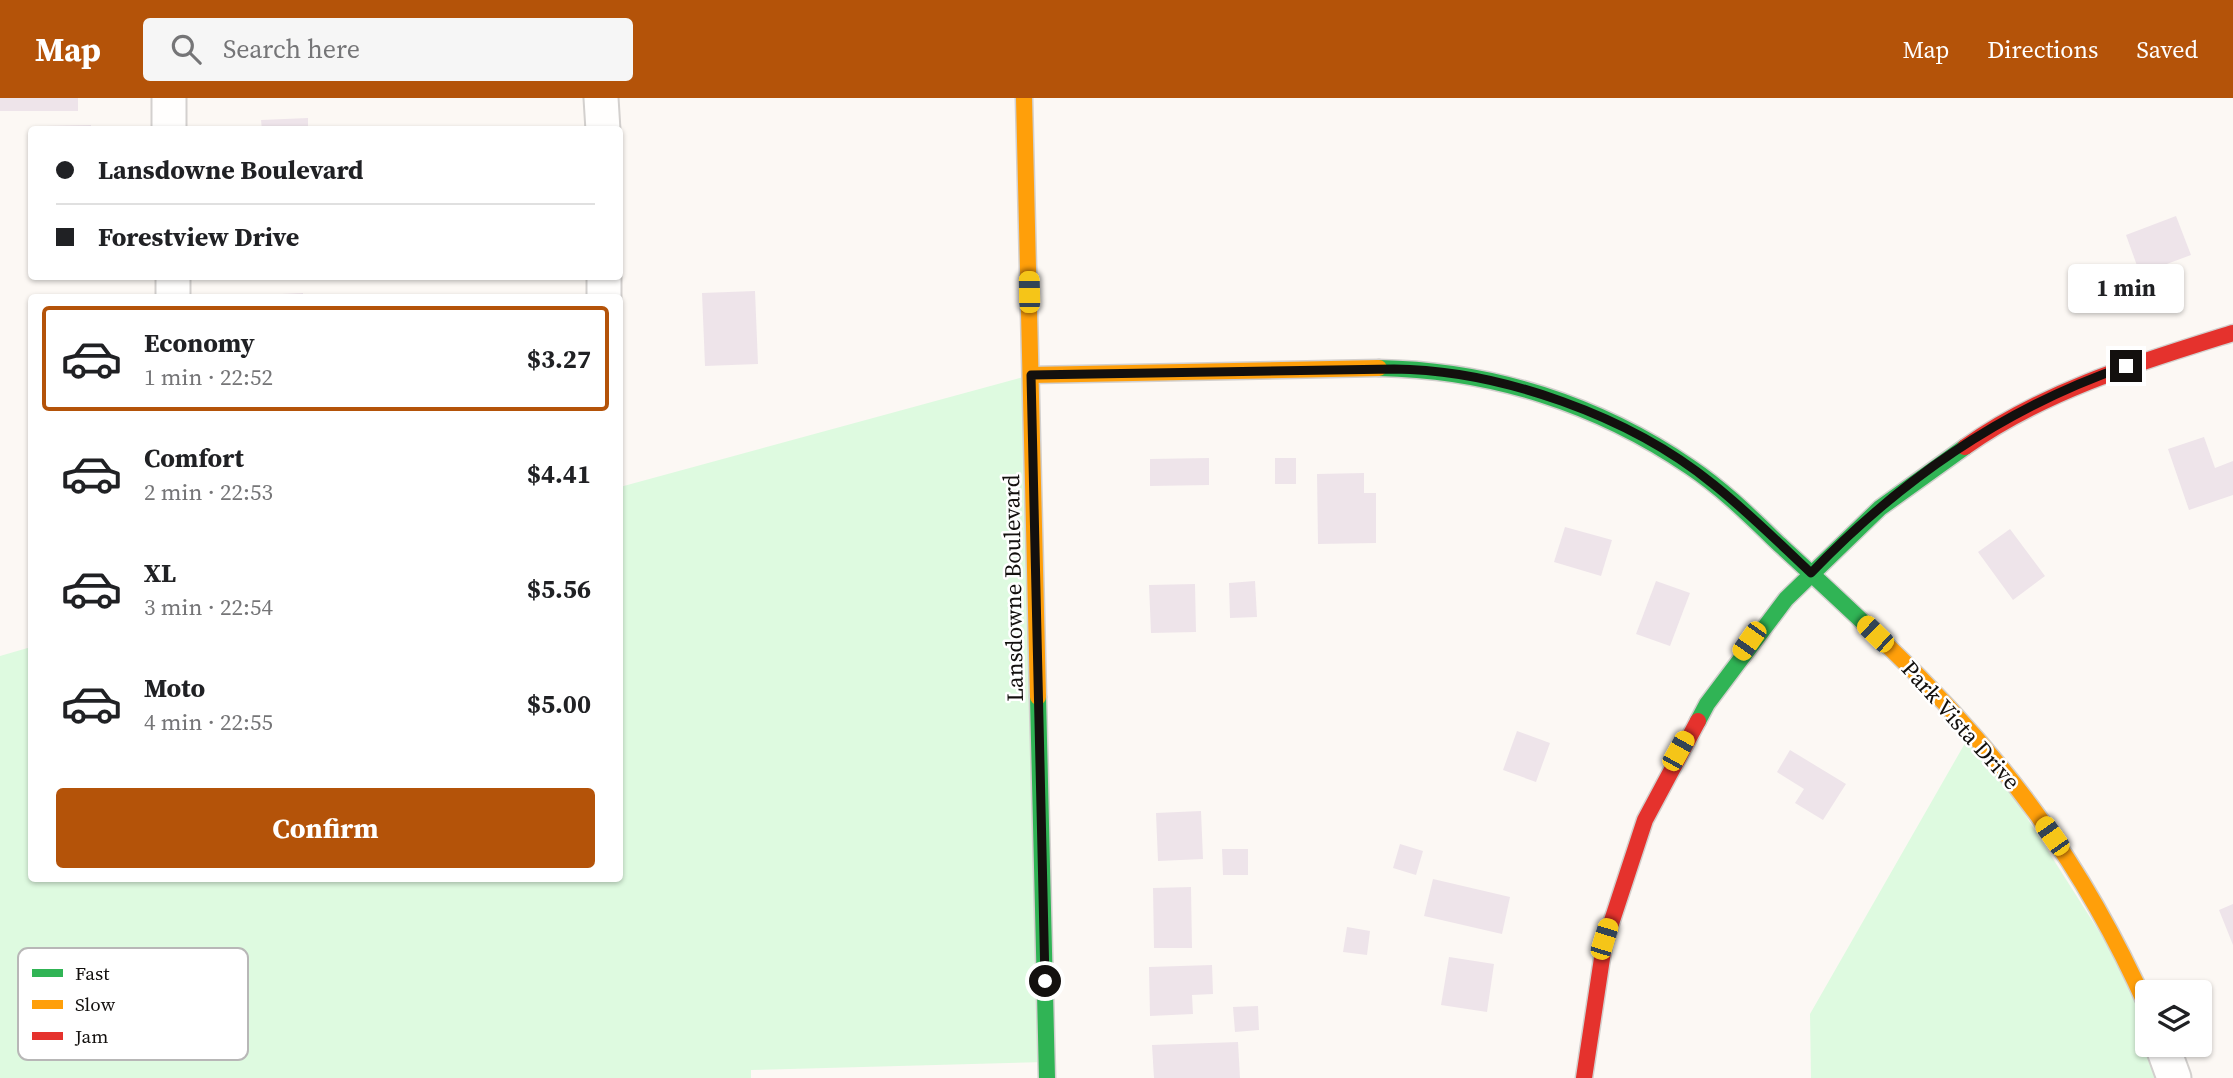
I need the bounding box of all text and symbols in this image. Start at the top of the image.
search box [143,18,633,81]
text: Map [35,27,101,72]
icon: search [167,30,205,68]
text: Search here [223,31,360,67]
text: Map [1902,33,1949,66]
text: Directions [1987,33,2098,66]
text: Saved [2136,33,2198,66]
text: Lansdowne Boulevard [98,152,364,188]
text: Forestview Drive [98,219,299,255]
callout: 1 min [2068,264,2184,314]
car [1019,271,1040,313]
text: 1 min [2096,272,2156,304]
text: Economy [144,325,255,361]
icon: car [60,327,123,390]
text: $3.27 [527,341,591,377]
route end [2110,350,2142,382]
text: 1 min · 22:52 [144,361,273,393]
text: Comfort [144,440,244,476]
icon: car [60,442,123,505]
text: $4.41 [527,456,591,492]
street label: Lansdowne Boulevard [995,474,1031,702]
text: 2 min · 22:53 [144,476,273,508]
text: XL [144,555,176,591]
icon: car [60,557,123,620]
text: $5.56 [527,571,591,607]
text: 3 min · 22:54 [144,591,273,623]
car [1853,612,1898,656]
car [1729,618,1770,664]
street label: Park Vista Drive [1894,654,2028,796]
text: Moto [144,670,205,706]
icon: car [60,672,123,735]
text: $5.00 [527,686,591,722]
text: 4 min · 22:55 [144,706,273,738]
car [1659,728,1698,774]
button: Confirm [56,788,595,868]
car [2032,813,2073,859]
car [1588,916,1621,962]
legend [18,948,248,1060]
text: Fast [75,960,110,986]
route start [1029,965,1061,997]
map controls [2135,980,2212,1057]
button: layers [2135,980,2212,1057]
text: Slow [75,991,116,1017]
text: Jam [74,1023,108,1049]

